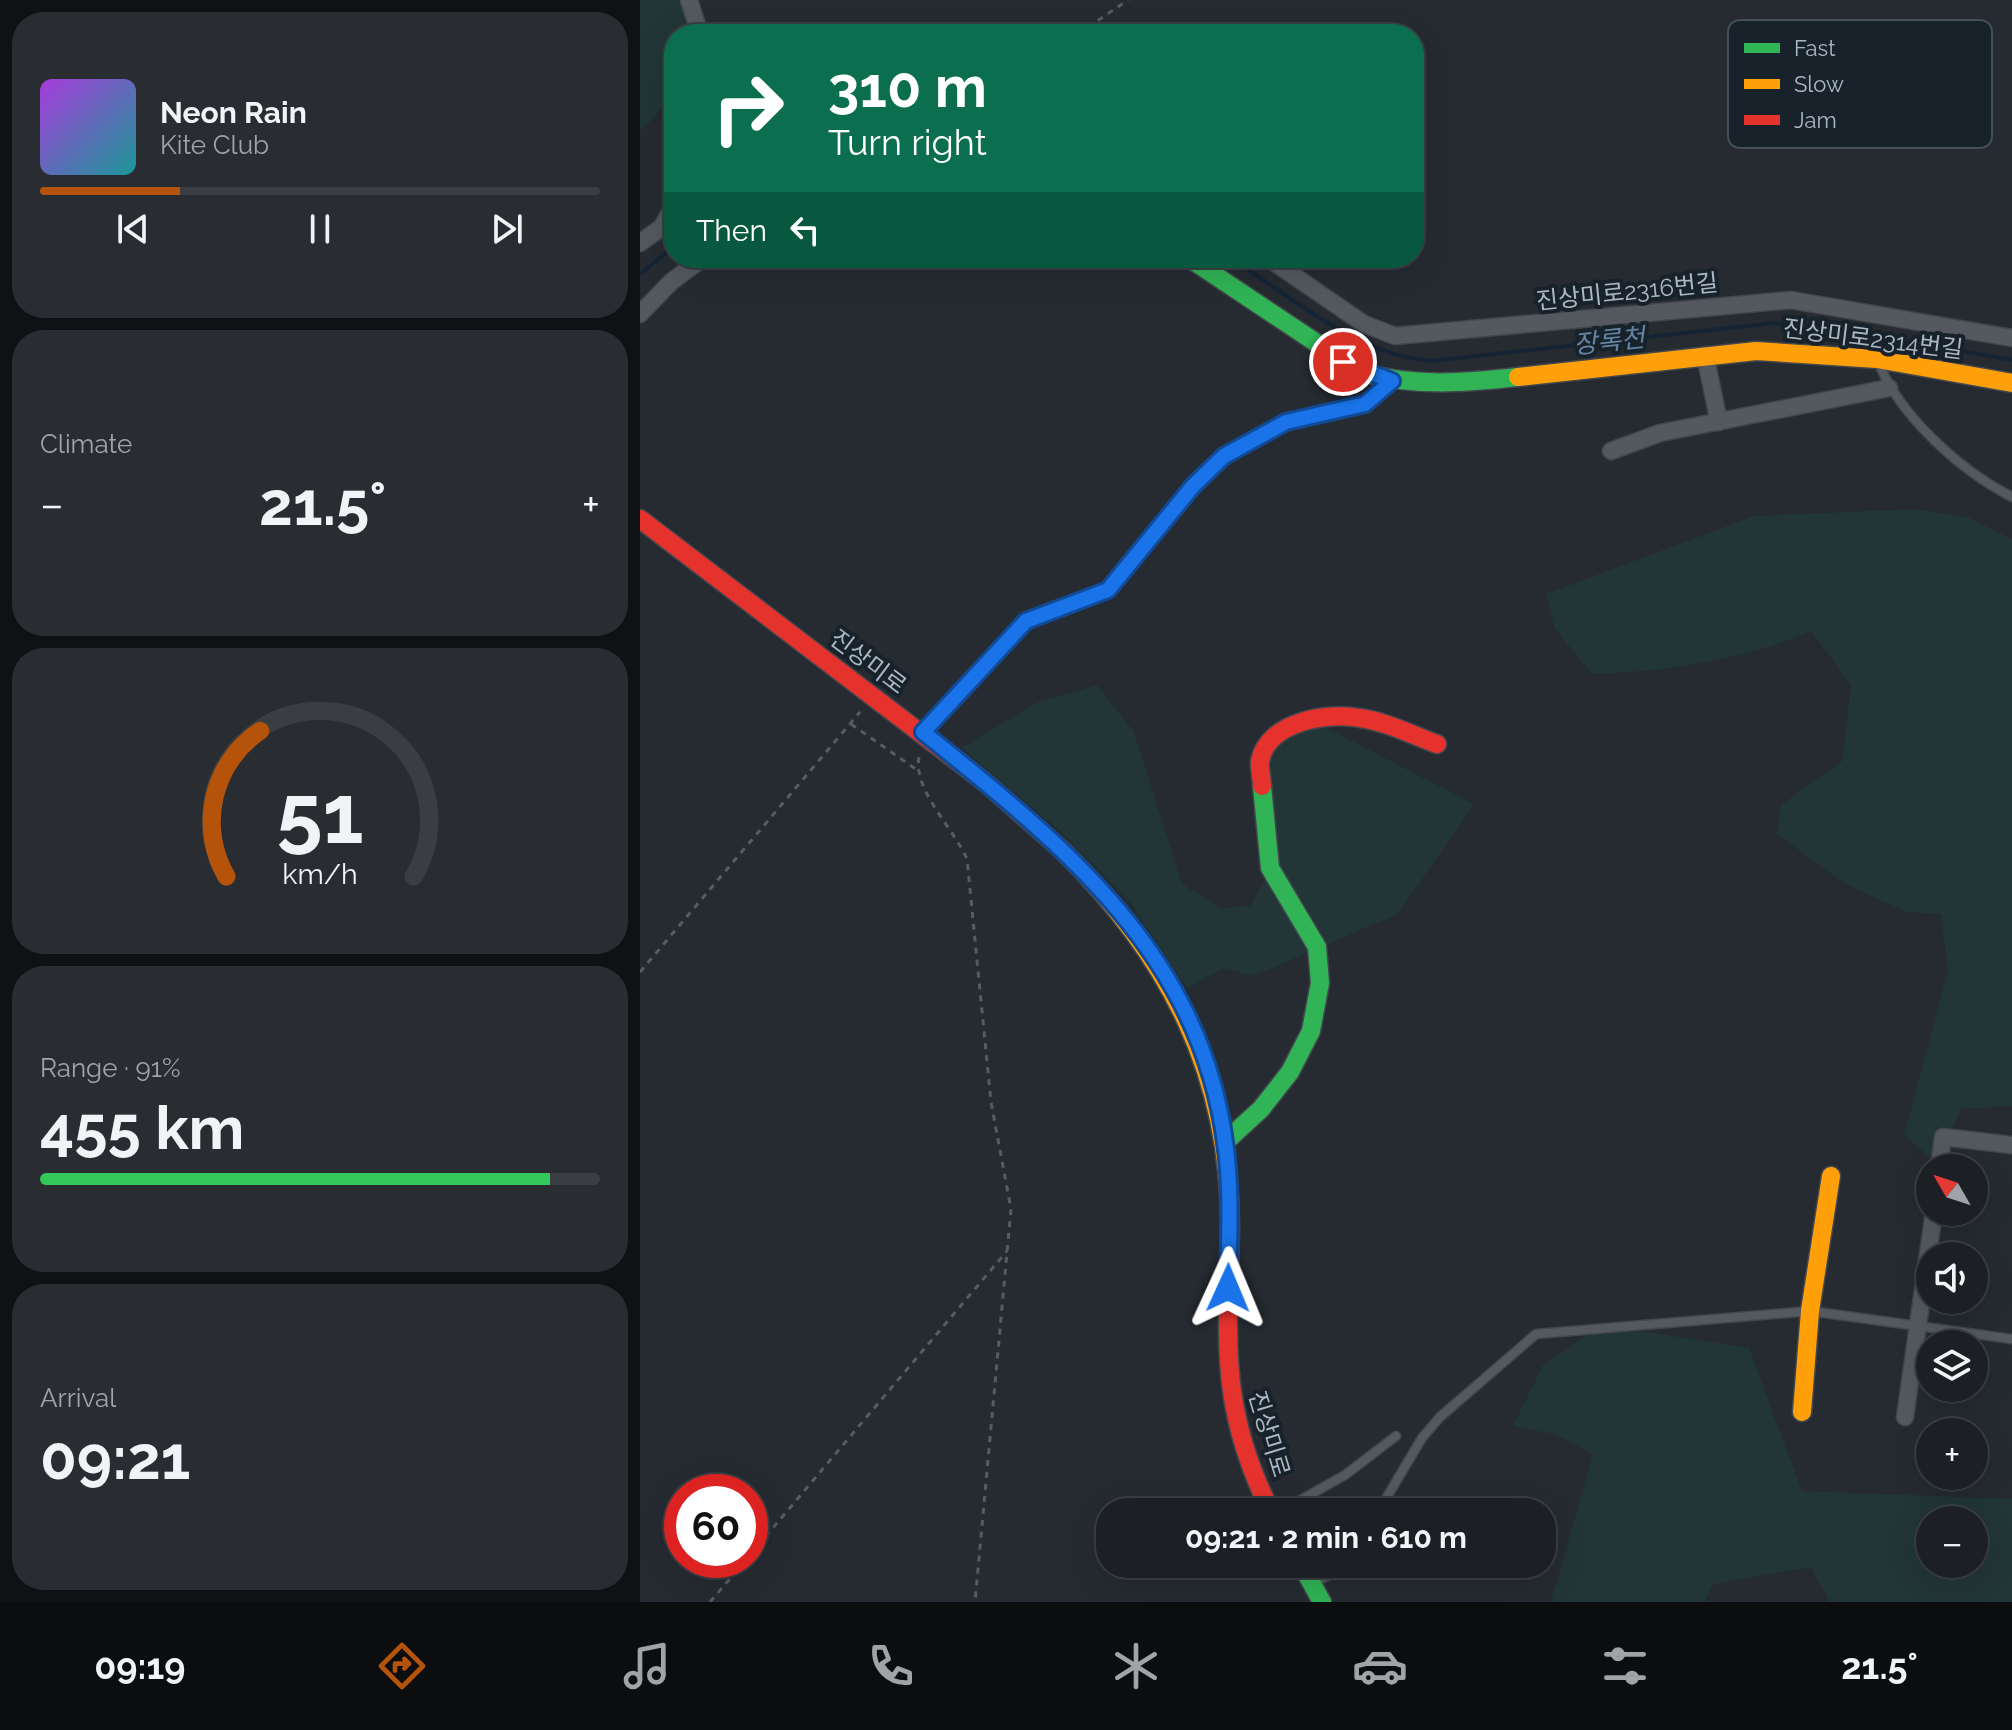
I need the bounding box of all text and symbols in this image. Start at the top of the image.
legend [1728,20,1992,148]
text: Fast [1794,35,1836,61]
text: 310 m [828,54,987,120]
icon: right [696,56,800,160]
text: Slow [1794,71,1844,97]
text: Neon Rain [160,95,307,130]
text: Jam [1794,107,1837,133]
text: Turn right [828,121,987,163]
text: Kite Club [160,130,269,160]
icon: previous [111,207,155,251]
icon: pause [298,207,342,251]
icon: next [485,207,529,251]
icon: left [783,208,827,252]
text: Then [696,213,767,248]
street label: 진상미로2316번길 [1535,268,1719,315]
street label: 진상미로2314번길 [1781,313,1965,364]
water label: 장록천 [1572,322,1649,360]
pin [1309,328,1377,396]
icon: arrive [1321,340,1365,384]
text: Climate [40,429,132,459]
text: 21.5° [259,469,386,539]
text: − [40,479,64,530]
text: + [582,479,600,530]
street label: 진상미로 [824,623,912,700]
text: 51 [276,765,364,862]
text: km/h [282,857,358,891]
text: Range · 91% [40,1053,181,1083]
text: 455 km [40,1093,244,1163]
north arrow [1916,1154,1988,1226]
map controls [1916,1154,1988,1578]
button: sound [1916,1242,1988,1314]
position arrow [1186,1246,1270,1330]
button: layers [1916,1330,1988,1402]
text: Arrival [40,1383,116,1413]
street label: 진상미로 [1243,1387,1296,1480]
button: + [1916,1418,1988,1490]
text: 09:21 [40,1423,190,1493]
speed limit sign: 60 [664,1474,768,1578]
button: − [1916,1506,1988,1578]
text: 09:21 · 2 min · 610 m [1185,1520,1467,1555]
icon: directions [374,1638,430,1694]
icon: music [619,1638,675,1694]
icon: phone [863,1638,919,1694]
icon: climate [1108,1638,1164,1694]
icon: car [1352,1638,1408,1694]
icon: filters [1597,1638,1653,1694]
text: 09:19 [94,1645,185,1687]
text: 21.5° [1841,1645,1918,1687]

